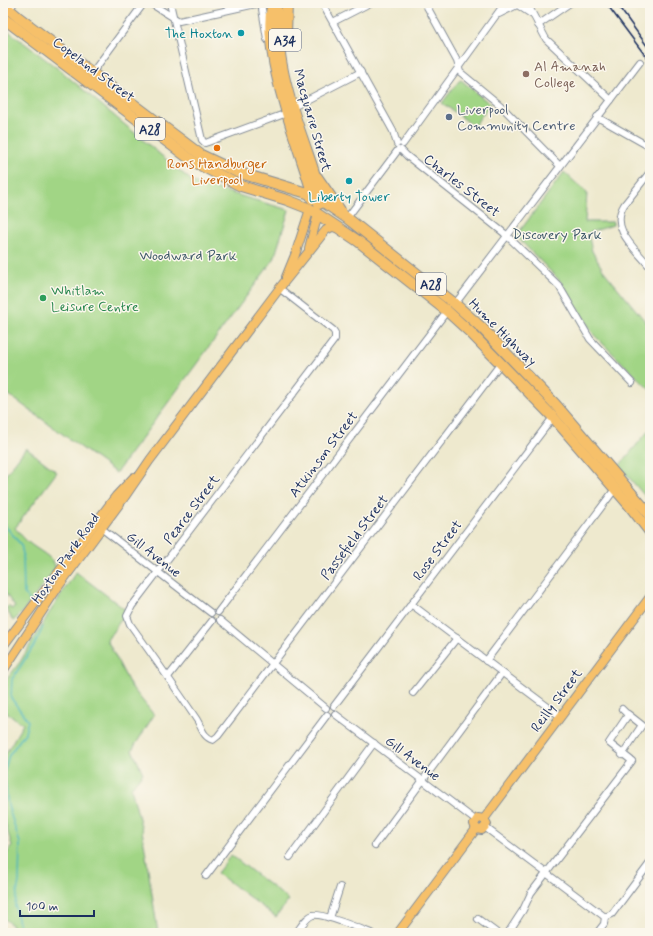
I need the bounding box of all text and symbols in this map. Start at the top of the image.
place label: The Hoxton [165,25,233,43]
marker: The Hoxton [236,28,246,38]
road number: A34 [269,29,301,51]
street label: Copeland Street [49,33,138,107]
place label: Al Amanah College [534,58,606,92]
street label: Macquarie Street [289,67,336,174]
marker: Al Amanah College [521,69,531,79]
place label: Liverpool Community Centre [457,101,576,135]
marker: Liverpool Community Centre [444,112,454,122]
road number: A28 [135,118,165,140]
marker: Rons Handburger Liverpool [212,143,222,153]
street label: Charles Street [420,150,503,221]
place label: Rons Handburger Liverpool [167,155,267,189]
marker: Liberty Tower [344,176,354,186]
place label: Liberty Tower [308,188,390,206]
park label: Discovery Park [512,226,602,244]
park label: Woodward Park [139,247,237,265]
road number: A28 [416,273,446,295]
place label: Whitlam Leisure Centre [51,282,139,316]
marker: Whitlam Leisure Centre [38,293,48,303]
street label: Hume Highway [464,295,540,371]
street label: Atkinson Street [285,408,362,501]
street label: Pearce Street [160,471,224,548]
street label: Passefield Street [317,491,393,584]
street label: Hoxton Park Road [28,510,104,607]
street label: Rose Street [409,516,467,584]
street label: Gill Avenue [122,528,184,582]
street label: Reilly Street [527,665,587,736]
street label: Gill Avenue [381,732,444,785]
scale bar [20,892,94,918]
text: 100 m [26,899,58,915]

